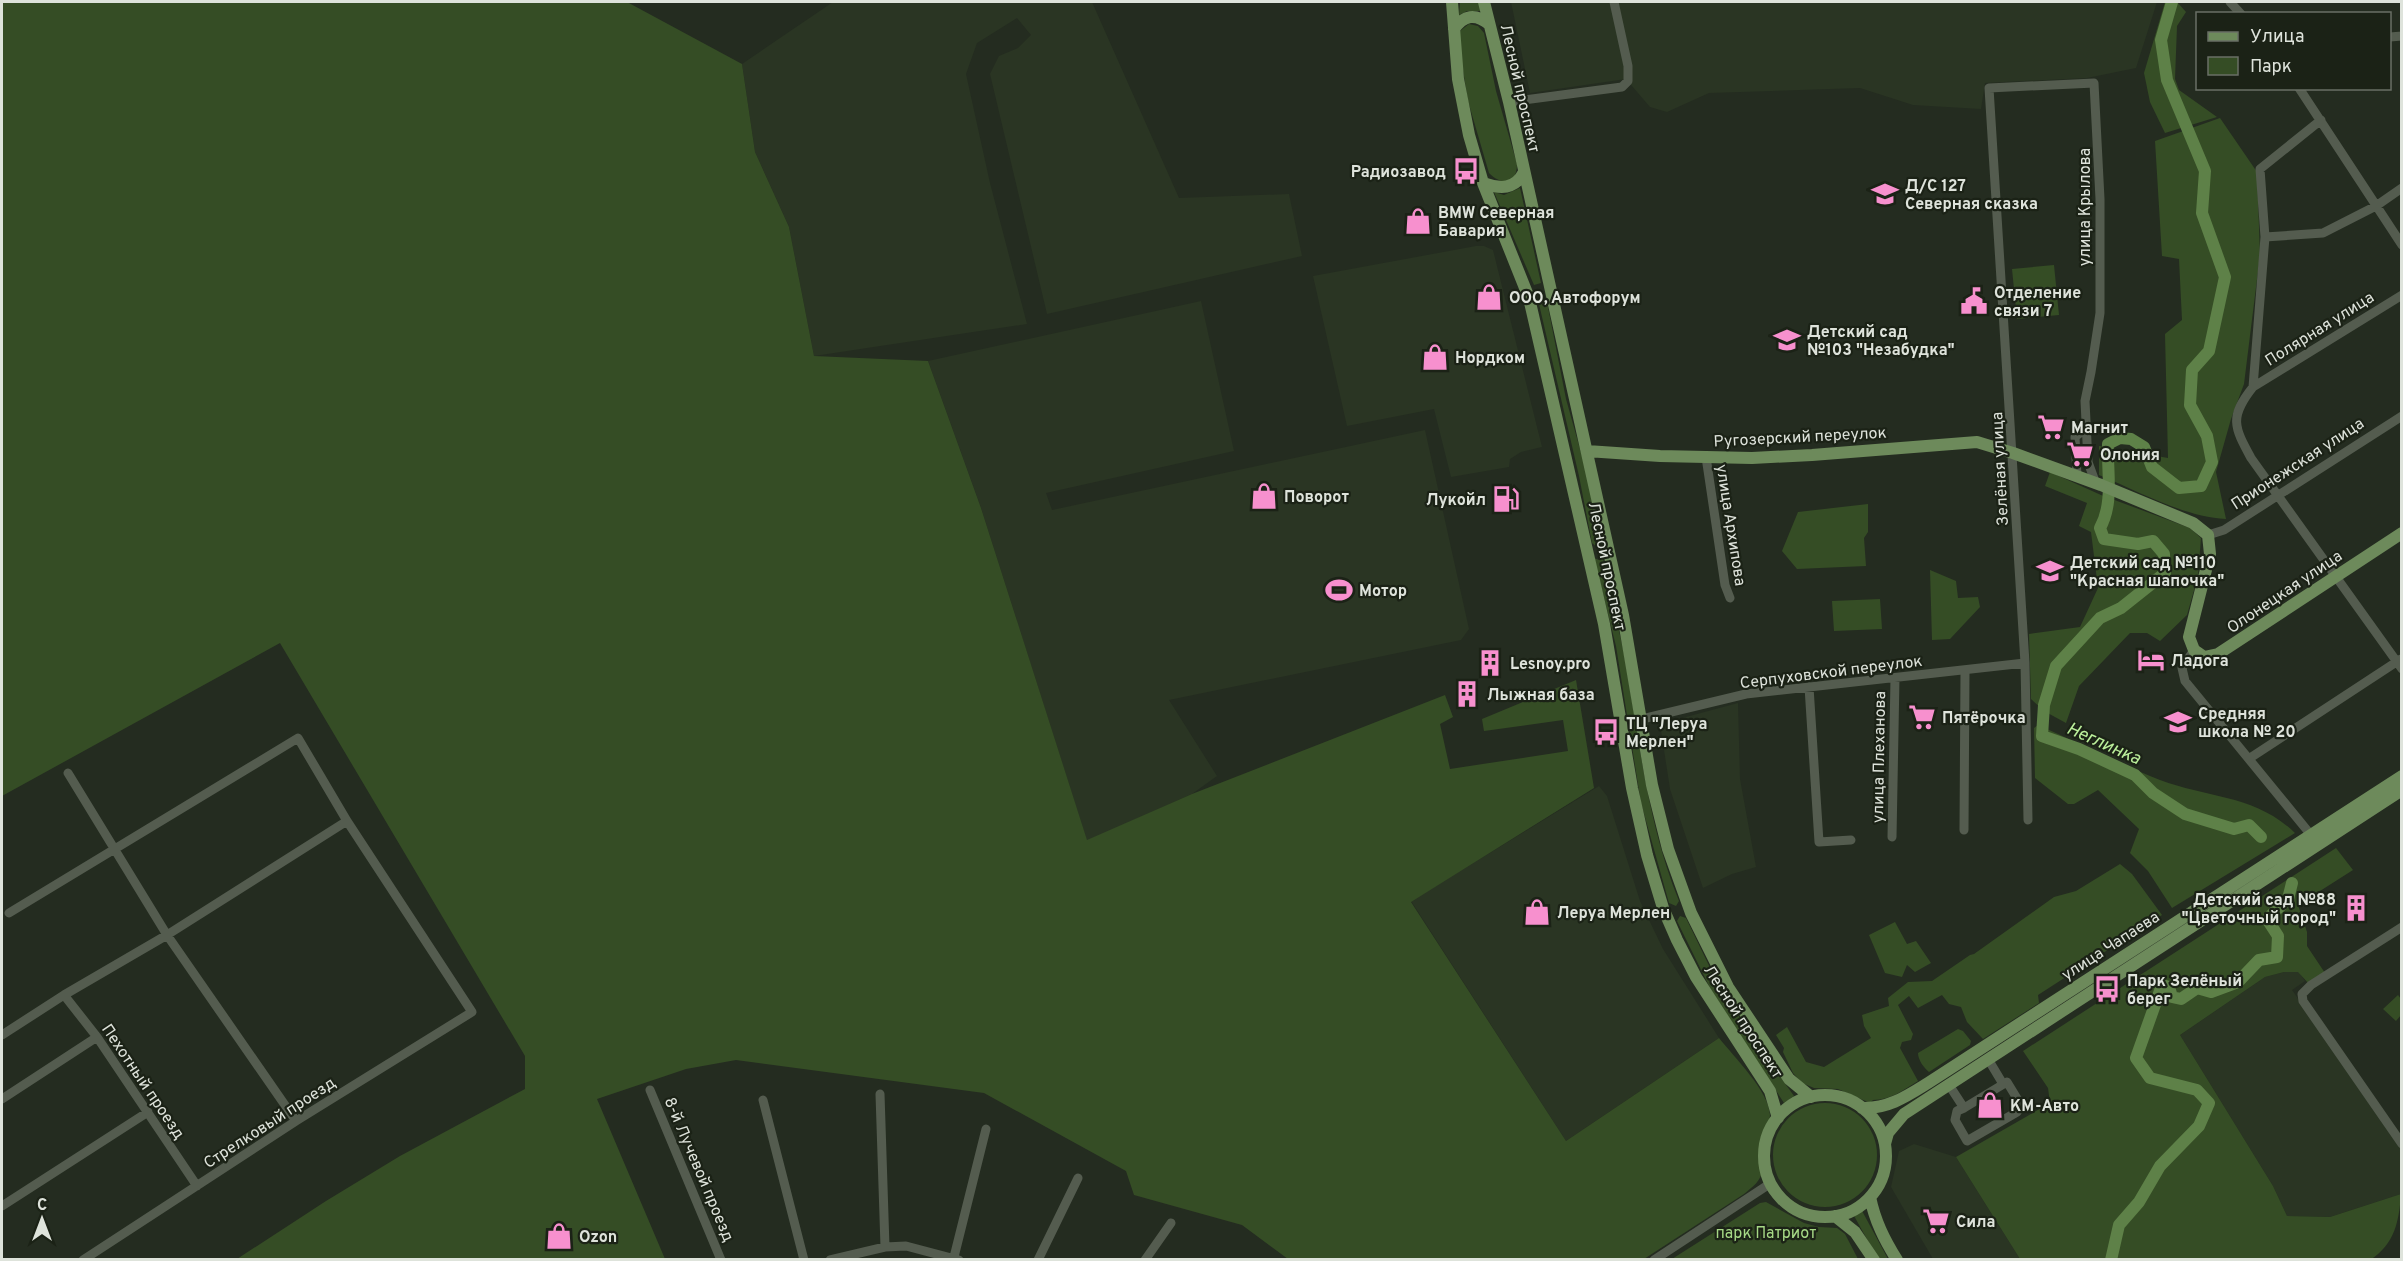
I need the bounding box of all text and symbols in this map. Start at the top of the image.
legend [2196,12,2391,90]
street label: Лесной проспект [1495,22,1544,155]
text: Улица [2250,26,2304,49]
text: Парк [2250,56,2292,79]
street label: улица Крылова [2076,148,2096,266]
bus stop icon: Радиозавод [1451,156,1481,186]
place label: Радиозавод [1351,163,1446,183]
place label: Д/С 127 Северная сказка [1905,177,2038,215]
school or university icon: Д/С 127 Северная сказка [1870,179,1900,209]
place label: BMW Северная Бавария [1438,204,1555,242]
shop icon: BMW Северная Бавария [1403,206,1433,236]
shop icon: ООО, Автофорум [1474,282,1504,312]
place label: Отделение связи 7 [1994,284,2081,322]
public building icon: Отделение связи 7 [1959,286,1989,316]
street label: Полярная улица [2262,288,2378,371]
place label: ООО, Автофорум [1509,289,1641,309]
place label: Детский сад №103 "Незабудка" [1807,323,1955,361]
school or university icon: Детский сад №103 "Незабудка" [1772,325,1802,355]
shop icon: Нордком [1420,342,1450,372]
place label: Нордком [1455,349,1525,369]
street label: Зелёная улица [1988,411,2014,527]
supermarket icon: Магнит [2036,412,2066,442]
street label: Прионежская улица [2228,414,2368,515]
place label: Магнит [2071,419,2128,439]
street label: Ругозерский переулок [1713,423,1887,453]
supermarket icon: Олония [2065,439,2095,469]
place label: Олония [2100,446,2160,466]
street label: улица Архипова [1711,463,1749,587]
shop icon: Поворот [1249,481,1279,511]
fuel station icon: Лукойл [1491,484,1521,514]
place label: Поворот [1284,488,1349,508]
place label: Лукойл [1426,491,1486,511]
street label: Лесной проспект [1583,500,1629,633]
street label: Олонецкая улица [2224,547,2347,639]
place label: Детский сад №110 "Красная шапочка" [2070,554,2224,592]
school or university icon: Детский сад №110 "Красная шапочка" [2035,556,2065,586]
sports icon: Мотор [1324,575,1354,605]
place label: Мотор [1359,582,1407,602]
hotel icon: Ладога [2136,645,2166,675]
building icon: Lesnoy.pro [1475,648,1505,678]
street label: Серпуховской переулок [1739,652,1924,694]
place label: Ладога [2171,652,2229,672]
place label: Lesnoy.pro [1510,655,1591,675]
building icon: Лыжная база [1452,679,1482,709]
place label: Лыжная база [1487,686,1595,706]
street label: улица Плеханова [1869,691,1891,823]
supermarket icon: Пятёрочка [1907,702,1937,732]
place label: Средняя школа № 20 [2198,705,2296,743]
school or university icon: Средняя школа № 20 [2163,707,2193,737]
place label: Пятёрочка [1942,709,2026,729]
place label: ТЦ "Леруа Мерлен" [1626,715,1707,753]
bus stop icon: ТЦ "Леруа Мерлен" [1591,717,1621,747]
water label: Неглинка [2063,718,2145,771]
place label: Детский сад №88 "Цветочный город" [2181,891,2336,929]
building icon: Детский сад №88 "Цветочный город" [2341,893,2371,923]
shop icon: Леруа Мерлен [1522,897,1552,927]
place label: Леруа Мерлен [1557,904,1670,924]
street label: улица Чапаева [2058,908,2164,986]
street label: Лесной проспект [1698,962,1786,1082]
place label: Парк Зелёный берег [2127,972,2242,1010]
bus stop icon: Парк Зелёный берег [2092,974,2122,1004]
street label: Пехотный проезд [96,1021,188,1144]
street label: Стрелковый проезд [200,1073,340,1174]
shop icon: КМ-Авто [1975,1090,2005,1120]
street label: 8-й Лучевой проезд [659,1095,738,1245]
place label: КМ-Авто [2010,1097,2079,1117]
north arrow [12,1189,72,1249]
text: С [37,1196,47,1216]
supermarket icon: Сила [1921,1206,1951,1236]
place label: Сила [1956,1213,1995,1233]
shop icon: Ozon [544,1221,574,1251]
park label: парк Патриот [1715,1224,1817,1244]
place label: Ozon [579,1228,617,1248]

